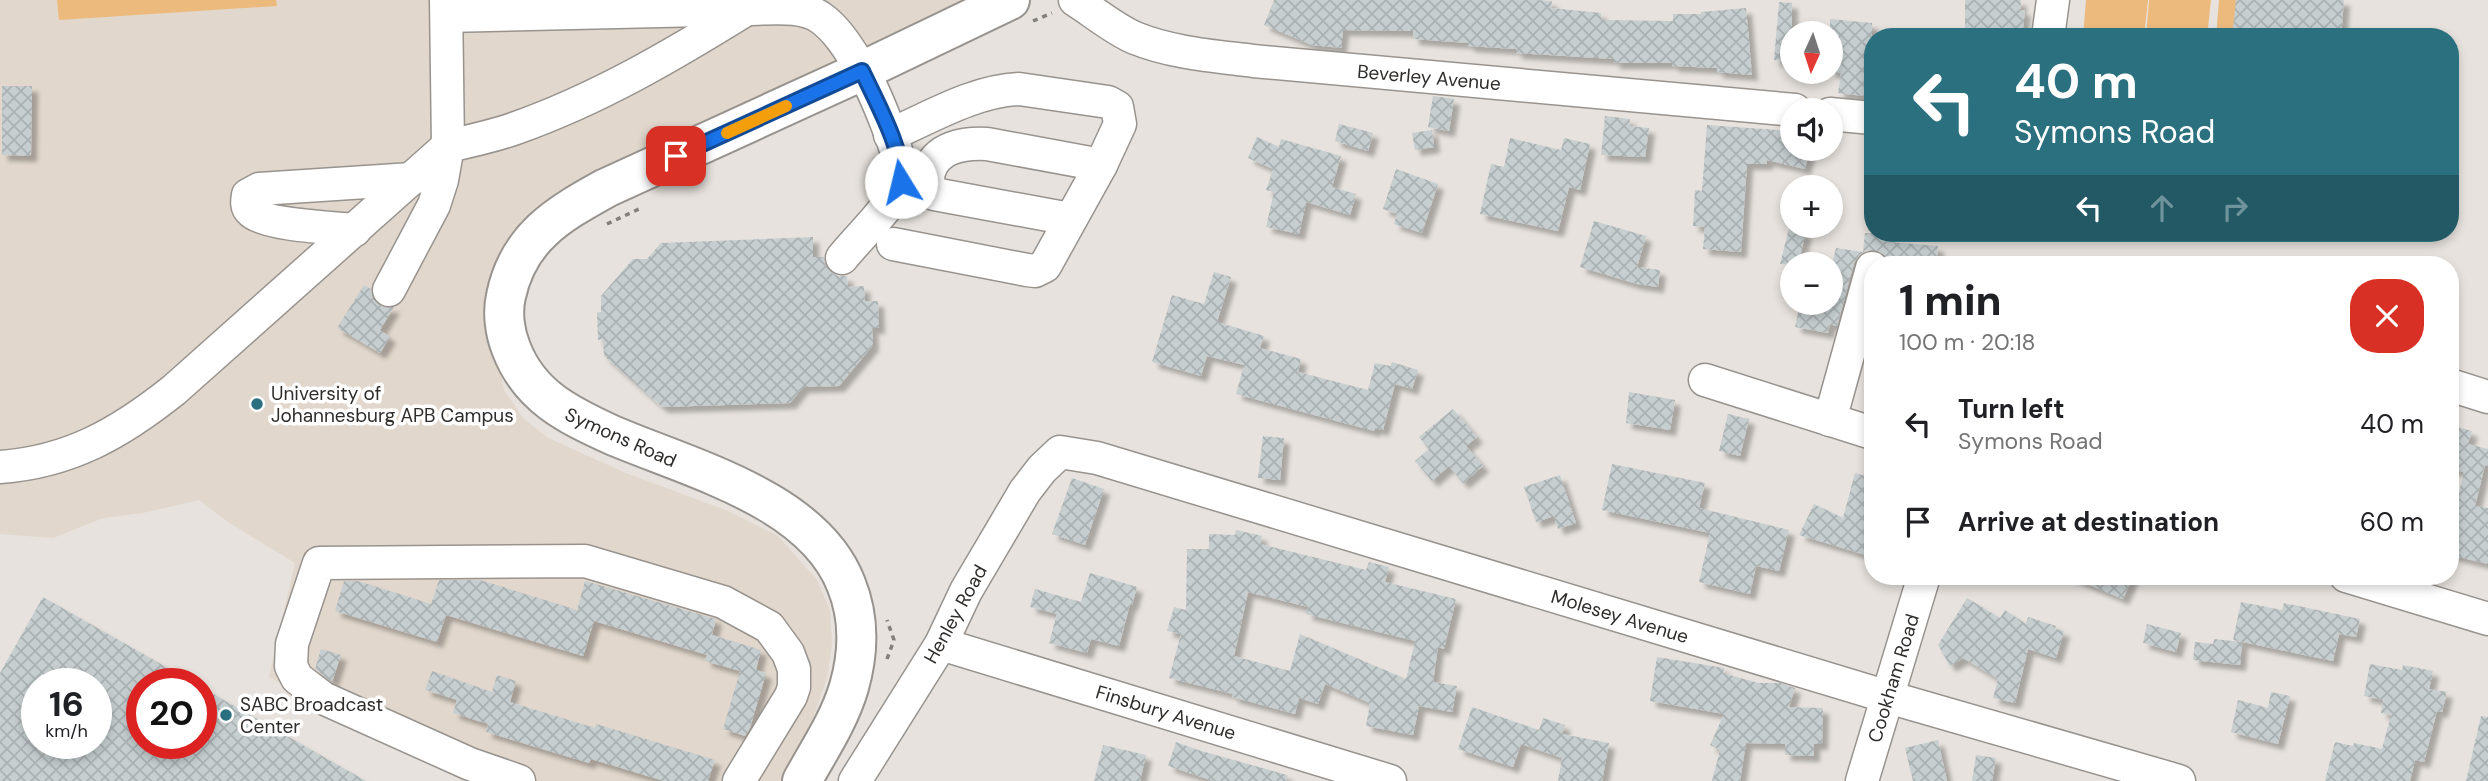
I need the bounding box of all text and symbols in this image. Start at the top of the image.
north arrow [1780,21,1843,84]
map controls [1780,21,1843,315]
text: 40 m [2014,49,2138,113]
icon: left [1899,56,1990,147]
street label: Beverley Avenue [1356,59,1502,96]
button: sound [1780,98,1843,161]
text: Symons Road [2014,111,2215,153]
pin [646,126,706,186]
icon: arrive [657,137,695,175]
position arrow [864,145,938,219]
button: + [1780,175,1843,238]
icon: left [2070,189,2108,227]
icon: ahead [2143,189,2181,227]
icon: right [2216,189,2254,227]
button: − [1780,252,1843,315]
text: 1 min [1899,273,2002,328]
button: close [2350,279,2424,353]
text: 100 m · 20:18 [1899,327,2036,357]
place label: University of Johannesburg APB Campus [271,381,514,428]
text: Turn left [1958,392,2065,426]
marker: University of Johannesburg APB Campus [249,396,265,412]
street label: Symons Road [561,402,680,473]
icon: left [1899,405,1937,443]
text: 40 m [2360,407,2424,441]
text: Symons Road [1958,426,2103,456]
icon: arrive [1899,503,1937,541]
text: Arrive at destination [1958,505,2219,539]
text: 60 m [2360,505,2424,539]
street label: Henley Road [918,560,993,668]
street label: Molesey Avenue [1548,584,1692,649]
street label: Cookham Road [1862,611,1925,745]
speed limit sign: 20 [126,668,217,759]
street label: Finsbury Avenue [1093,679,1239,746]
text: 16 [49,681,84,727]
place label: SABC Broadcast Center [240,692,383,739]
marker: SABC Broadcast Center [218,707,234,723]
text: km/h [45,719,88,743]

